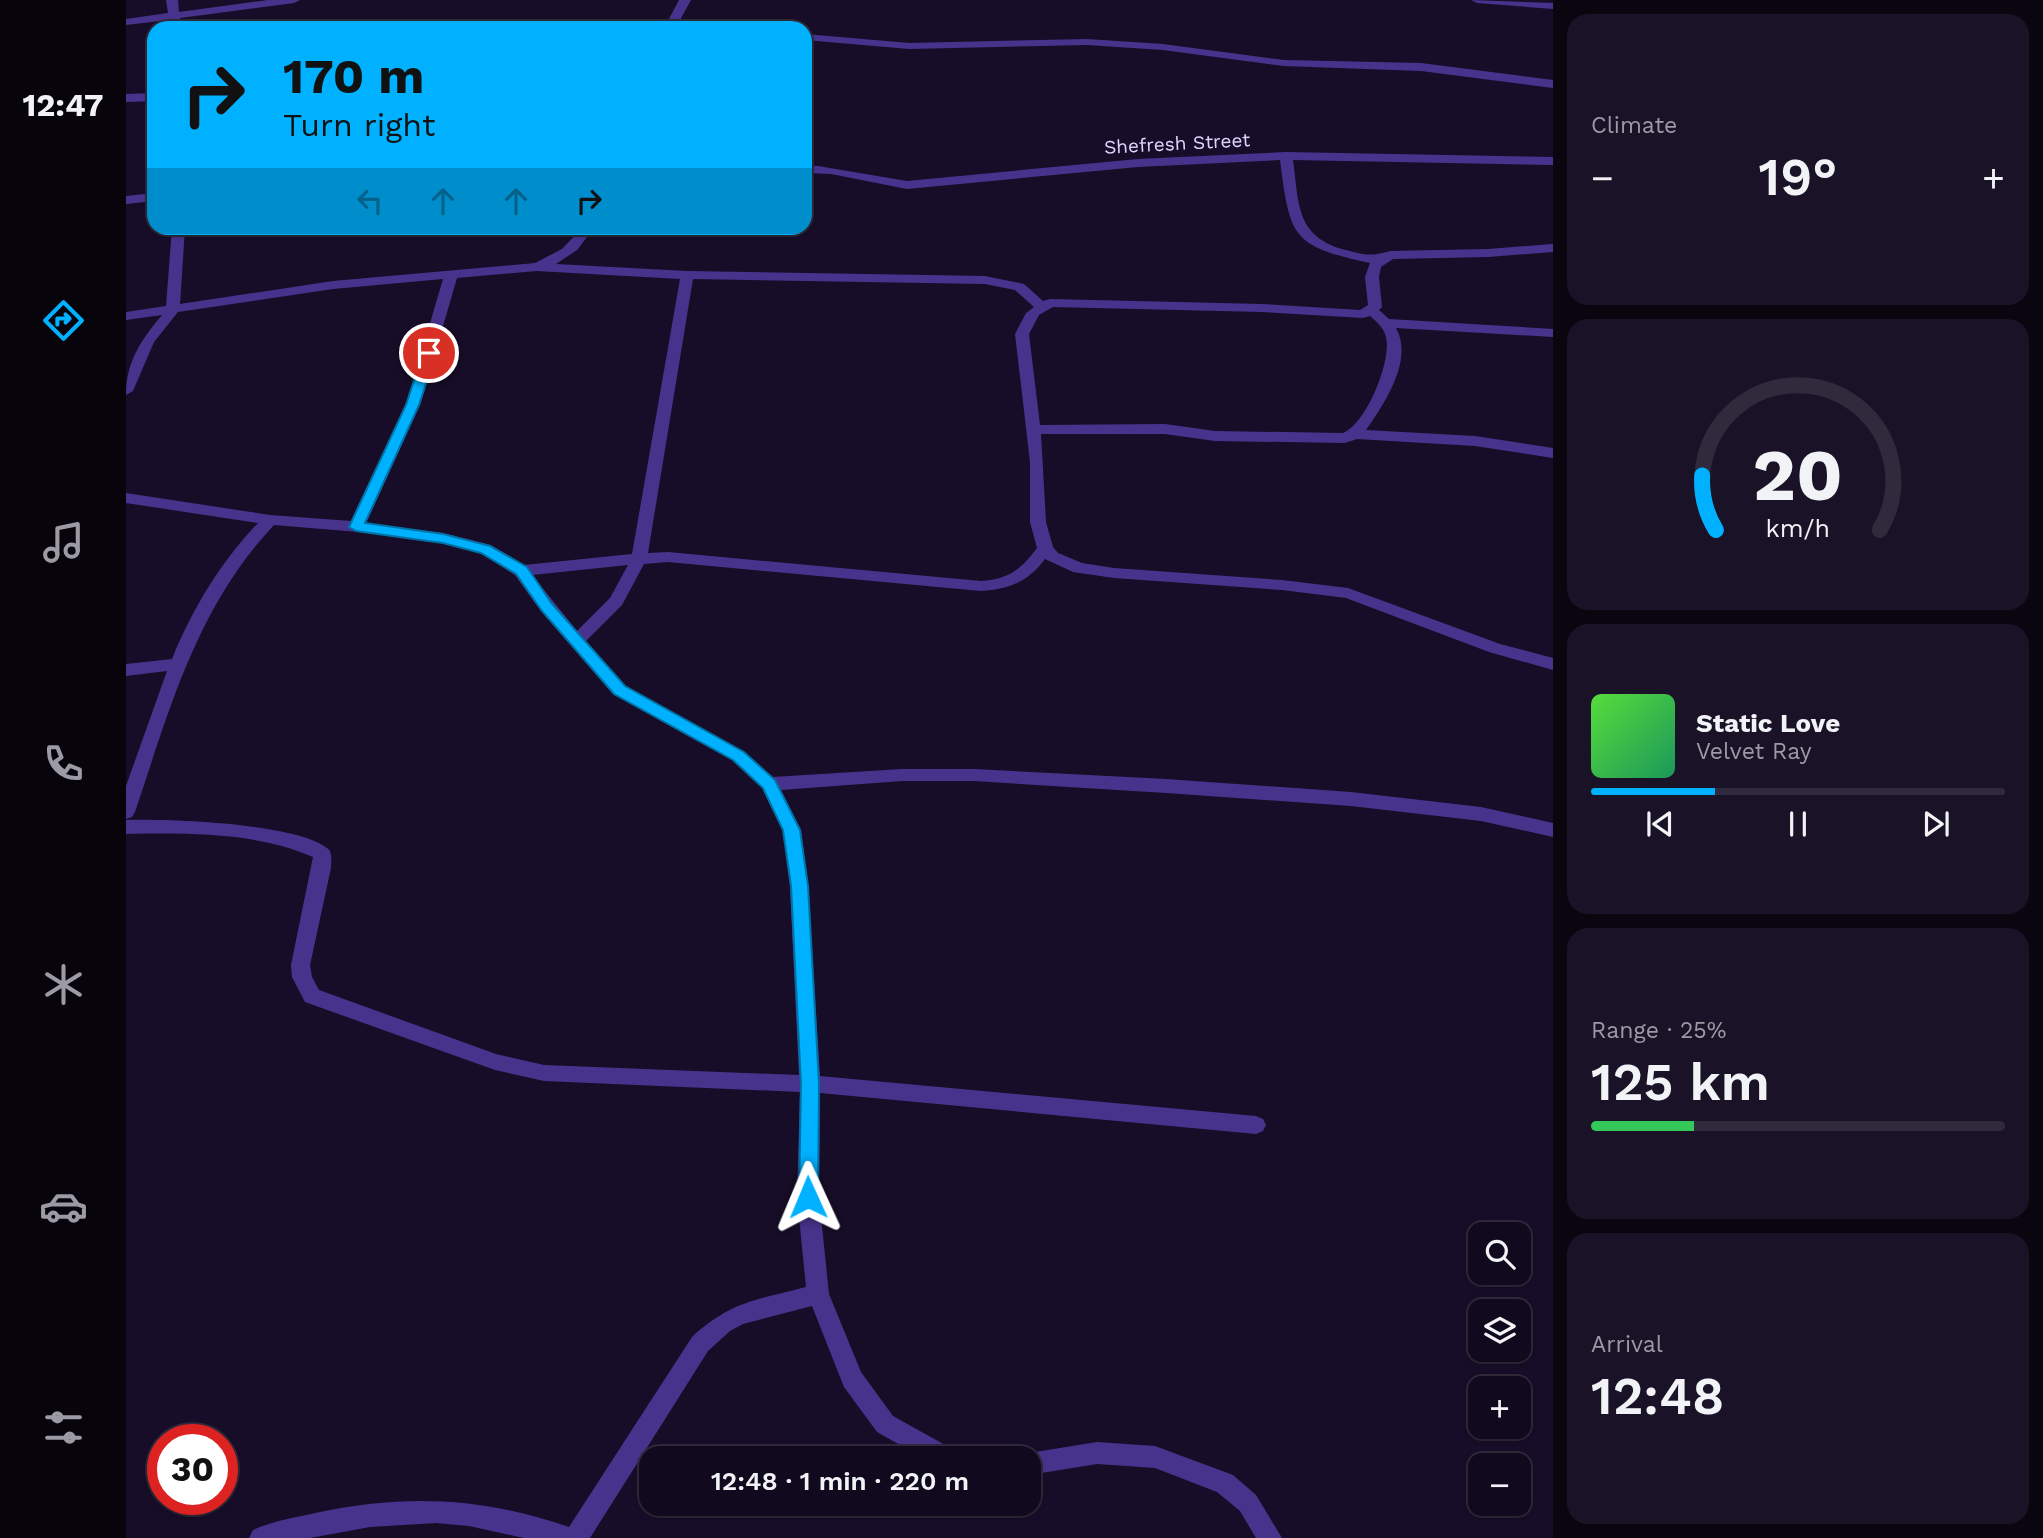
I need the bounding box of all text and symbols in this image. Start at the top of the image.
text: 170 m [283,47,424,105]
icon: right [168,49,259,140]
text: 12:47 [22,86,104,124]
text: Turn right [283,106,435,144]
text: Climate [1591,112,1677,139]
street label: Shefresh Street [1103,128,1251,159]
text: 19° [1759,147,1837,208]
text: − [1591,156,1614,200]
text: + [1982,156,2005,200]
icon: left [351,182,389,220]
icon: ahead [424,182,462,220]
icon: ahead [497,182,535,220]
icon: right [570,182,608,220]
icon: directions [39,296,88,345]
pin [399,323,459,383]
icon: arrive [410,334,448,372]
text: 20 [1753,433,1843,519]
text: km/h [1766,514,1830,543]
icon: music [39,518,88,567]
text: Static Love [1696,708,1840,738]
text: Velvet Ray [1696,738,1812,765]
icon: phone [39,739,88,788]
icon: previous [1641,805,1679,843]
icon: pause [1779,805,1817,843]
icon: next [1917,805,1955,843]
icon: climate [39,960,88,1009]
text: Range · 25% [1591,1017,1726,1044]
text: 125 km [1591,1052,1770,1113]
position arrow [771,1160,845,1234]
icon: car [39,1182,88,1231]
map controls [1468,1222,1531,1516]
button: search [1468,1222,1531,1285]
button: layers [1468,1299,1531,1362]
text: Arrival [1591,1331,1663,1358]
text: 12:48 [1591,1366,1724,1427]
button: + [1468,1376,1531,1439]
icon: filters [39,1403,88,1452]
speed limit sign: 30 [147,1424,238,1515]
button: − [1468,1453,1531,1516]
text: 12:48 · 1 min · 220 m [711,1466,969,1496]

